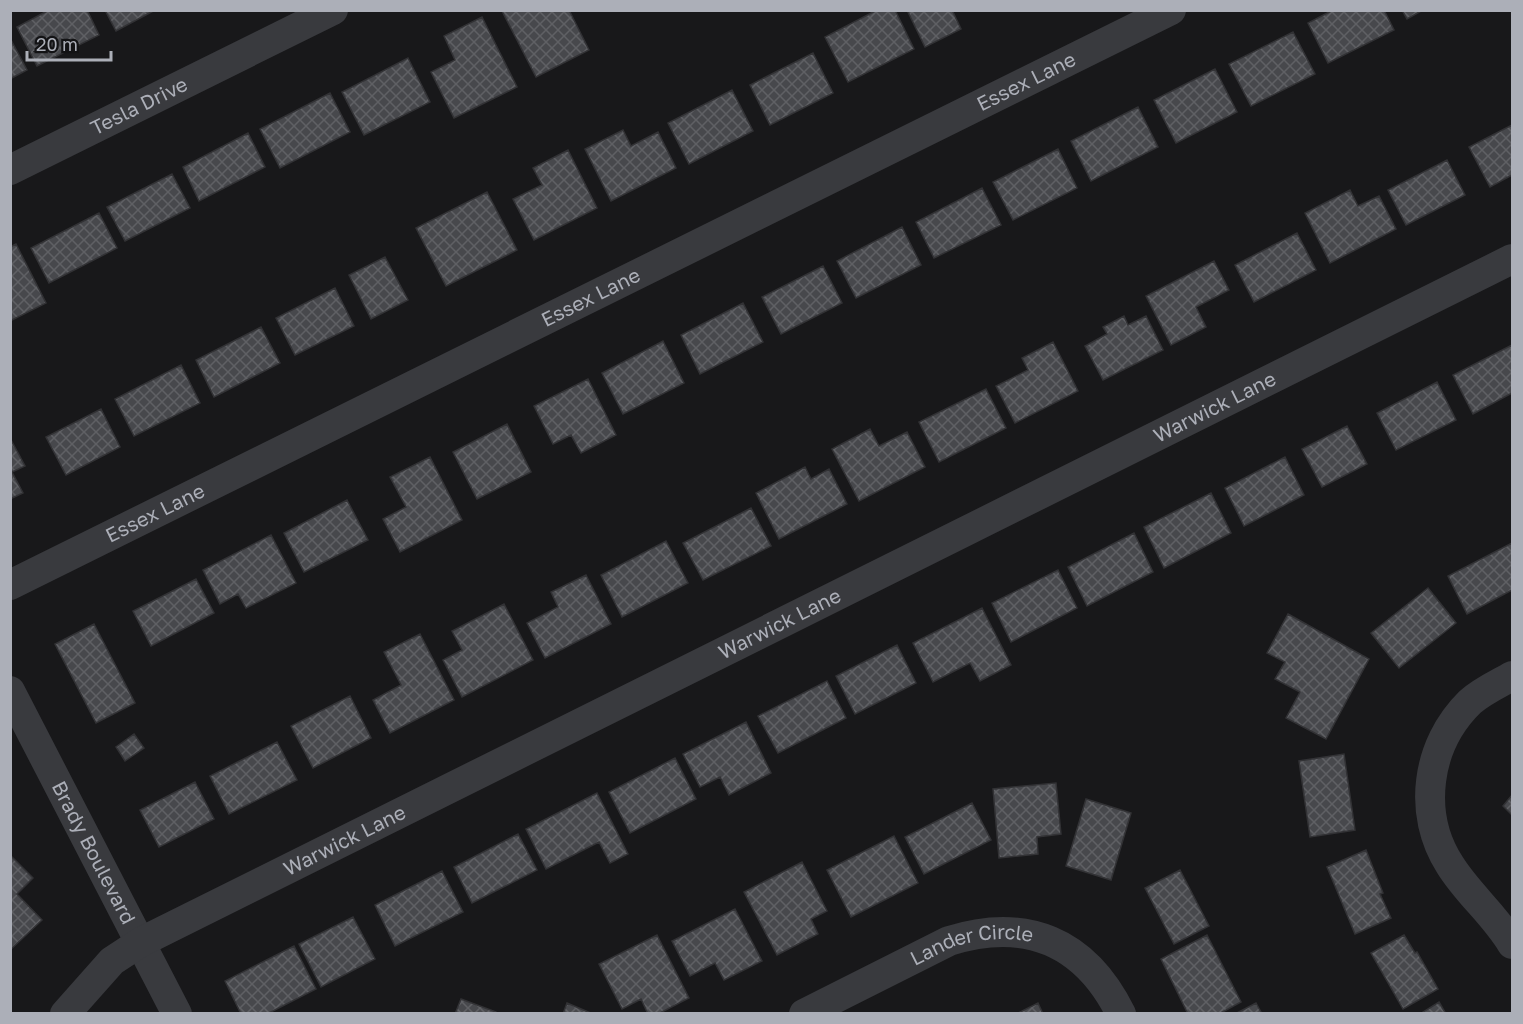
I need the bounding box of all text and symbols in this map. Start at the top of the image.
scale bar [27,24,111,62]
text: 20 m [36,33,78,55]
street label: Essex Lane [972,46,1079,115]
street label: Tesla Drive [86,71,191,139]
street label: Essex Lane [537,262,644,331]
street label: Warwick Lane [1149,366,1279,447]
street label: Essex Lane [101,478,208,547]
street label: Warwick Lane [714,582,844,663]
street label: Brady Boulevard [48,777,141,928]
street label: Warwick Lane [279,799,409,880]
street label: Lander Circle [906,919,1036,970]

